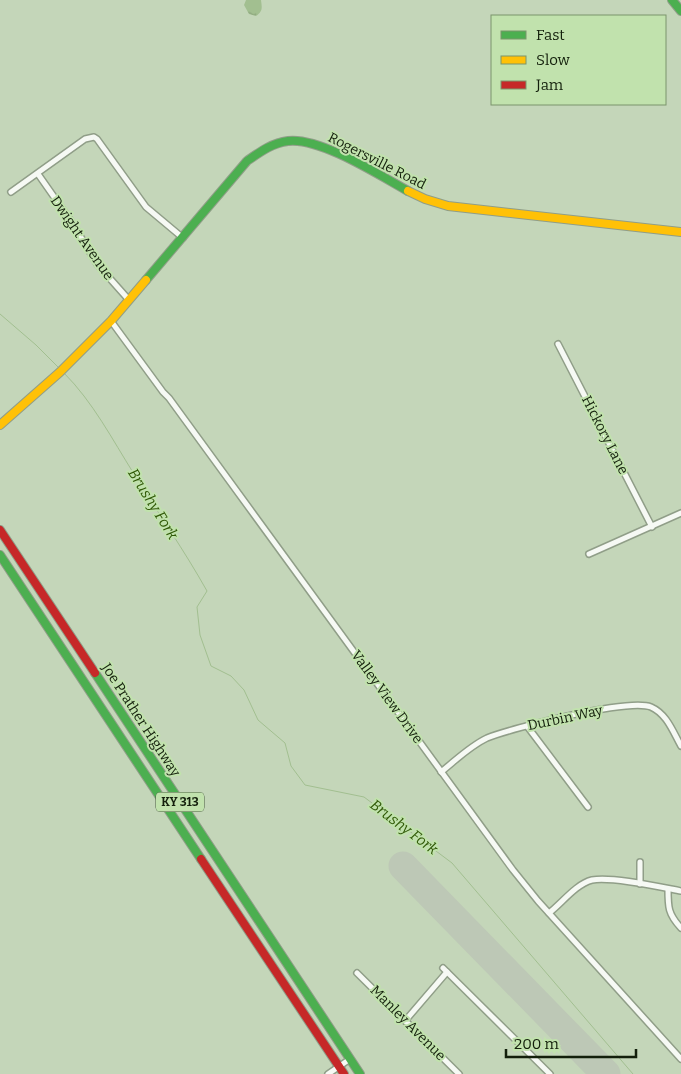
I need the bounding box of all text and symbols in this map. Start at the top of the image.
legend [491,15,666,105]
text: Fast [536,26,565,44]
text: Slow [536,51,571,69]
text: Jam [535,76,564,94]
street label: Rogersville Road [325,129,429,193]
street label: Dwight Avenue [47,193,117,283]
street label: Hickory Lane [578,393,632,477]
water label: Brushy Fork [124,465,182,544]
street label: Valley View Drive [348,647,426,747]
street label: Joe Prather Highway [97,659,184,780]
street label: Durbin Way [526,702,605,734]
road number: KY 313 [156,792,204,812]
water label: Brushy Fork [366,796,442,859]
street label: Manley Avenue [367,982,449,1064]
scale bar [506,1026,636,1058]
text: 200 m [514,1035,559,1053]

